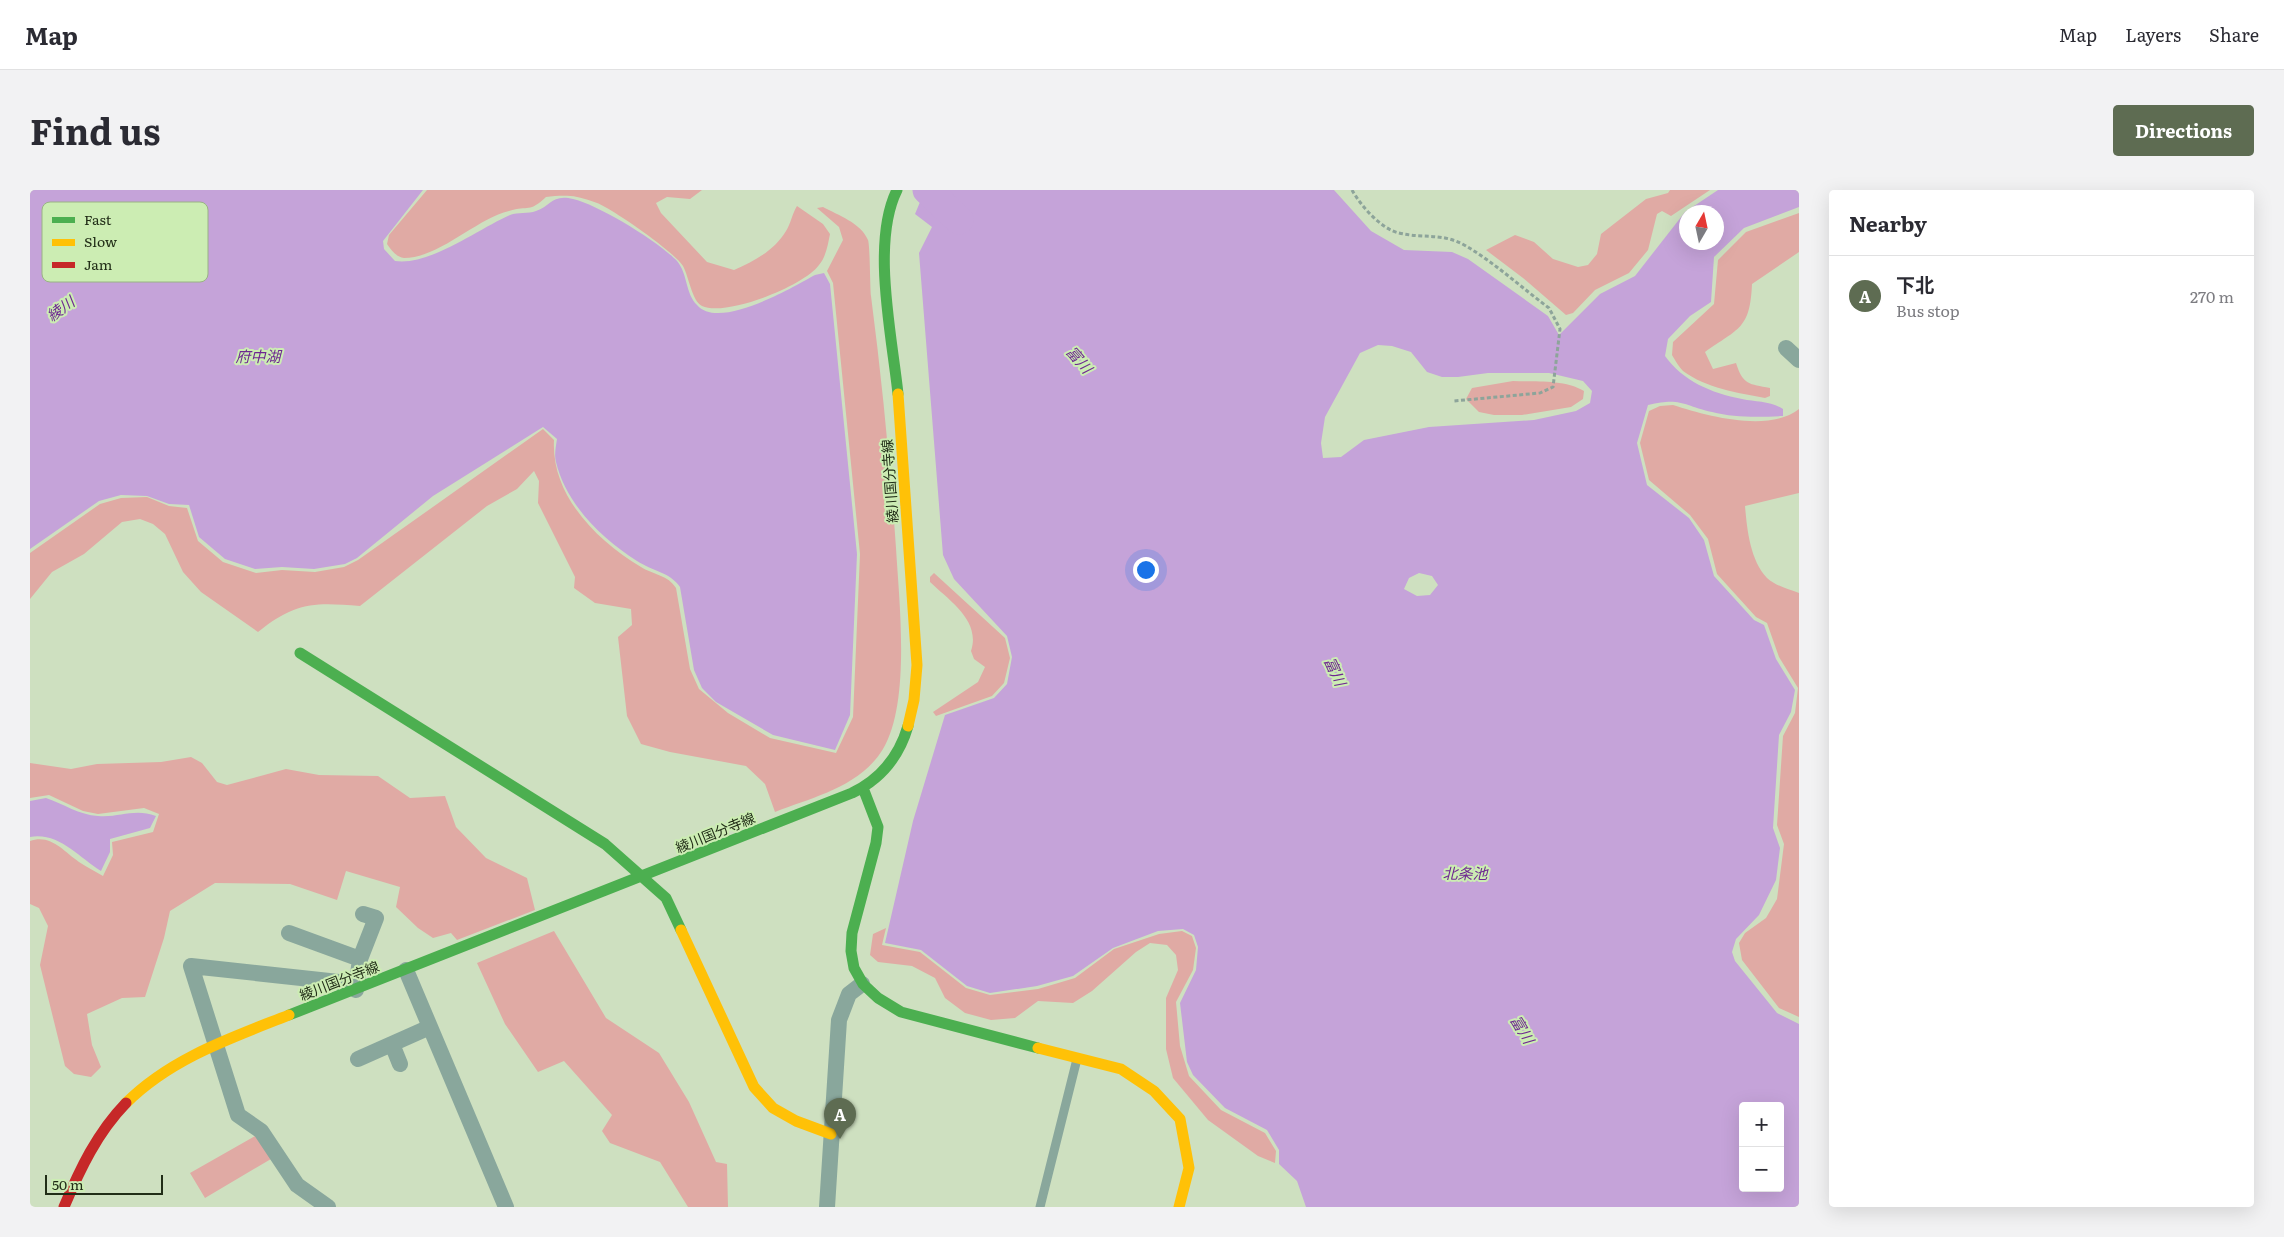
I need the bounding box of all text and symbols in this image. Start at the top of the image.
text: Map [25,17,78,52]
text: Map [2059,21,2097,48]
text: Layers [2125,21,2181,48]
text: Share [2209,21,2259,48]
text: Find us [30,104,160,156]
button: Directions [2113,105,2254,156]
legend [42,202,208,282]
north arrow [1679,205,1724,250]
text: Nearby [1849,207,1927,238]
text: Fast [84,209,112,229]
text: Slow [84,231,117,251]
text: Jam [84,254,113,274]
text: 下北 [1896,270,1934,298]
text: A [1859,284,1871,308]
text: 270 m [2190,284,2234,308]
water label: 綾川 [41,289,81,326]
text: Bus stop [1896,298,1960,322]
water label: 富川 [1061,340,1100,379]
water label: 府中湖 [235,344,282,367]
street label: 綾川国分寺線 [876,438,902,524]
your location [1133,557,1159,583]
water label: 富川 [1319,653,1354,691]
street label: 綾川国分寺線 [672,807,758,857]
water label: 北条池 [1442,861,1489,884]
street label: 綾川国分寺線 [296,956,382,1004]
water label: 富川 [1505,1010,1542,1049]
pin: A [824,1098,856,1139]
map controls [1739,1102,1784,1192]
button: + [1739,1102,1784,1147]
button: − [1739,1147,1784,1192]
scale bar [45,1172,162,1195]
text: 50 m [52,1174,84,1194]

